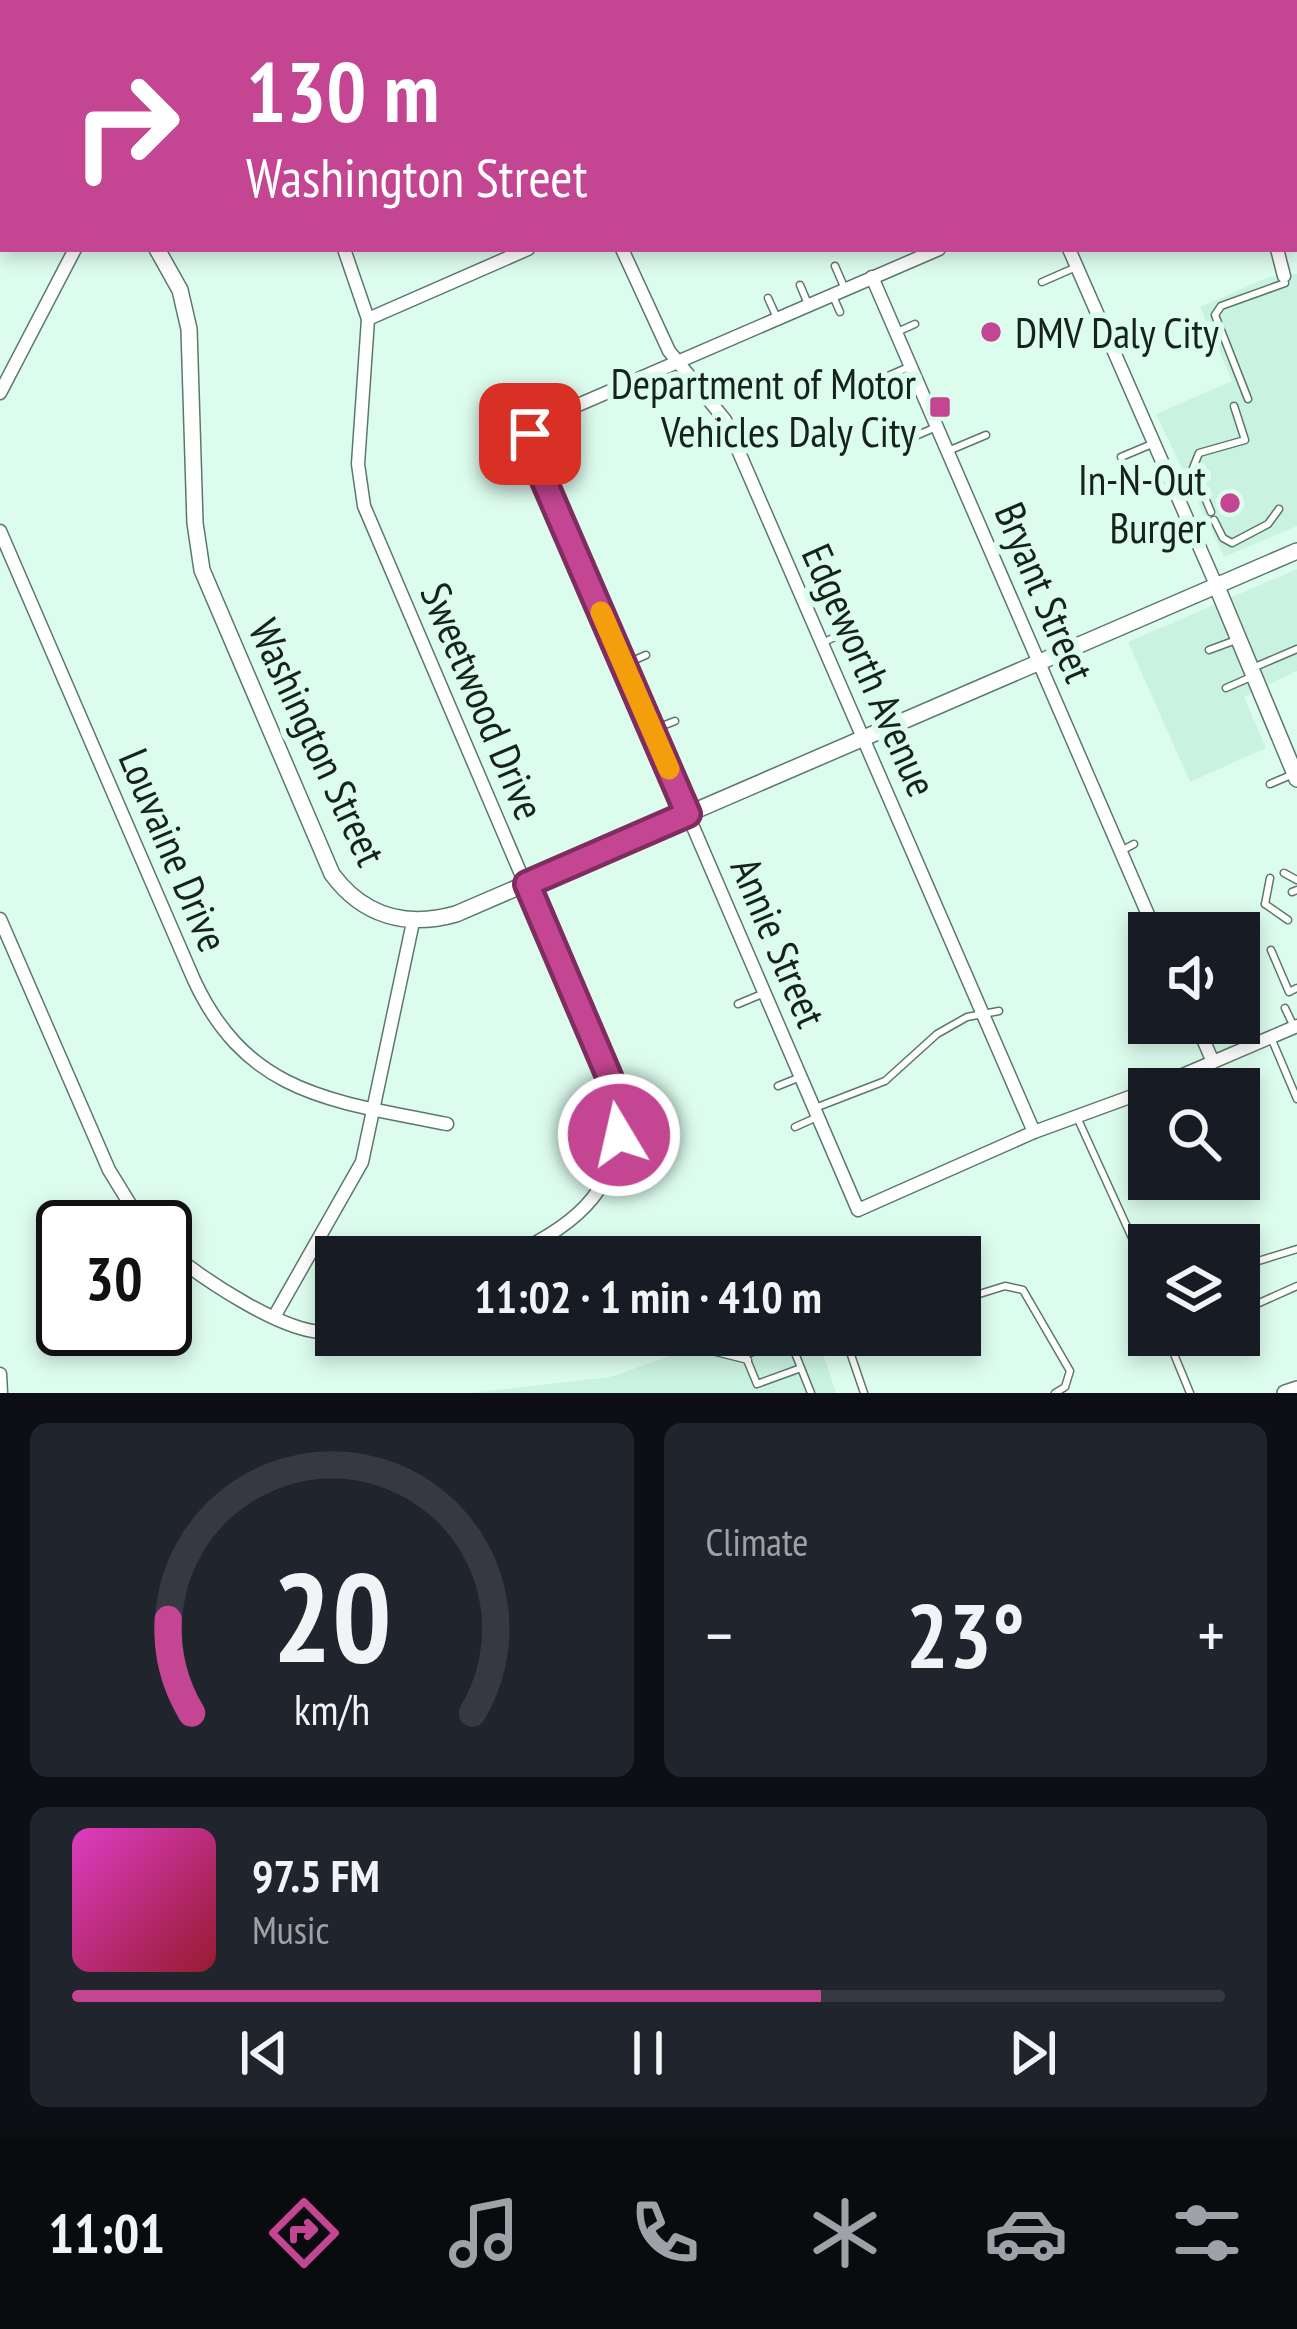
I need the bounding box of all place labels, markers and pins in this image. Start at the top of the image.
place label: DMV Daly City [1015,305,1219,360]
marker: DMV Daly City [978,319,1004,345]
place label: Department of Motor Vehicles Daly City [611,356,916,459]
pin [479,383,581,485]
marker: Department of Motor Vehicles Daly City [927,394,953,420]
place label: In-N-Out Burger [1078,452,1206,555]
marker: In-N-Out Burger [1217,490,1243,516]

